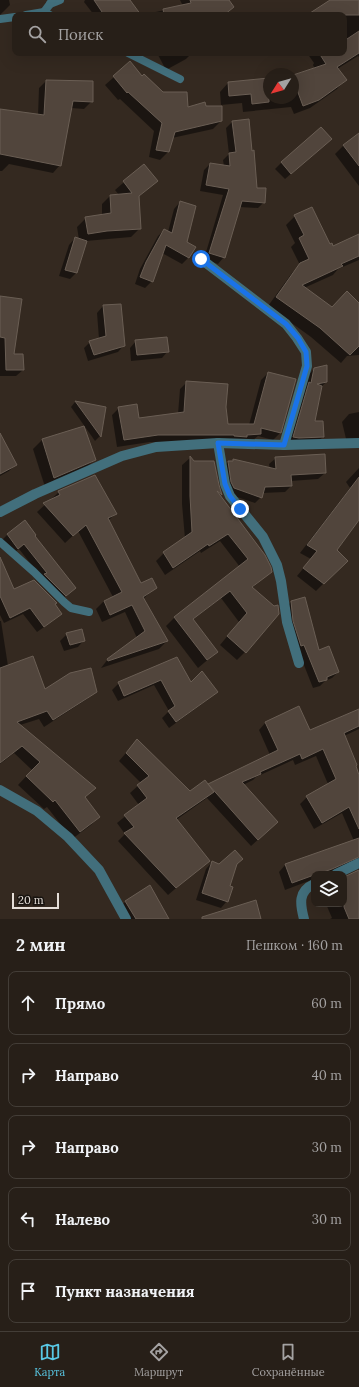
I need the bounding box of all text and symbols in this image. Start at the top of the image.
search box [12,12,347,56]
icon: search [26,23,48,45]
text: Поиск [58,25,103,44]
north arrow [263,68,299,104]
route start [192,250,210,268]
route end [231,500,249,518]
map controls [311,871,347,907]
button: layers [311,871,347,907]
scale bar [12,891,59,910]
text: 20 m [18,893,43,907]
text: 2 мин [16,934,66,956]
text: Пешком · 160 m [246,937,343,954]
icon: ahead [17,992,39,1014]
text: Прямо [55,994,105,1013]
text: 60 m [311,995,342,1012]
icon: right [17,1064,39,1086]
text: Направо [55,1066,119,1085]
text: 40 m [312,1067,342,1084]
icon: right [17,1136,39,1158]
text: Направо [55,1138,119,1157]
text: 30 m [312,1139,342,1156]
icon: left [17,1208,39,1230]
text: Налево [55,1210,110,1229]
text: 30 m [312,1211,342,1228]
icon: arrive [17,1280,39,1302]
text: Пункт назначения [55,1282,195,1301]
tab: Карта [34,1341,65,1379]
tab: Маршрут [134,1341,183,1379]
tab: Сохранённые [252,1341,325,1379]

